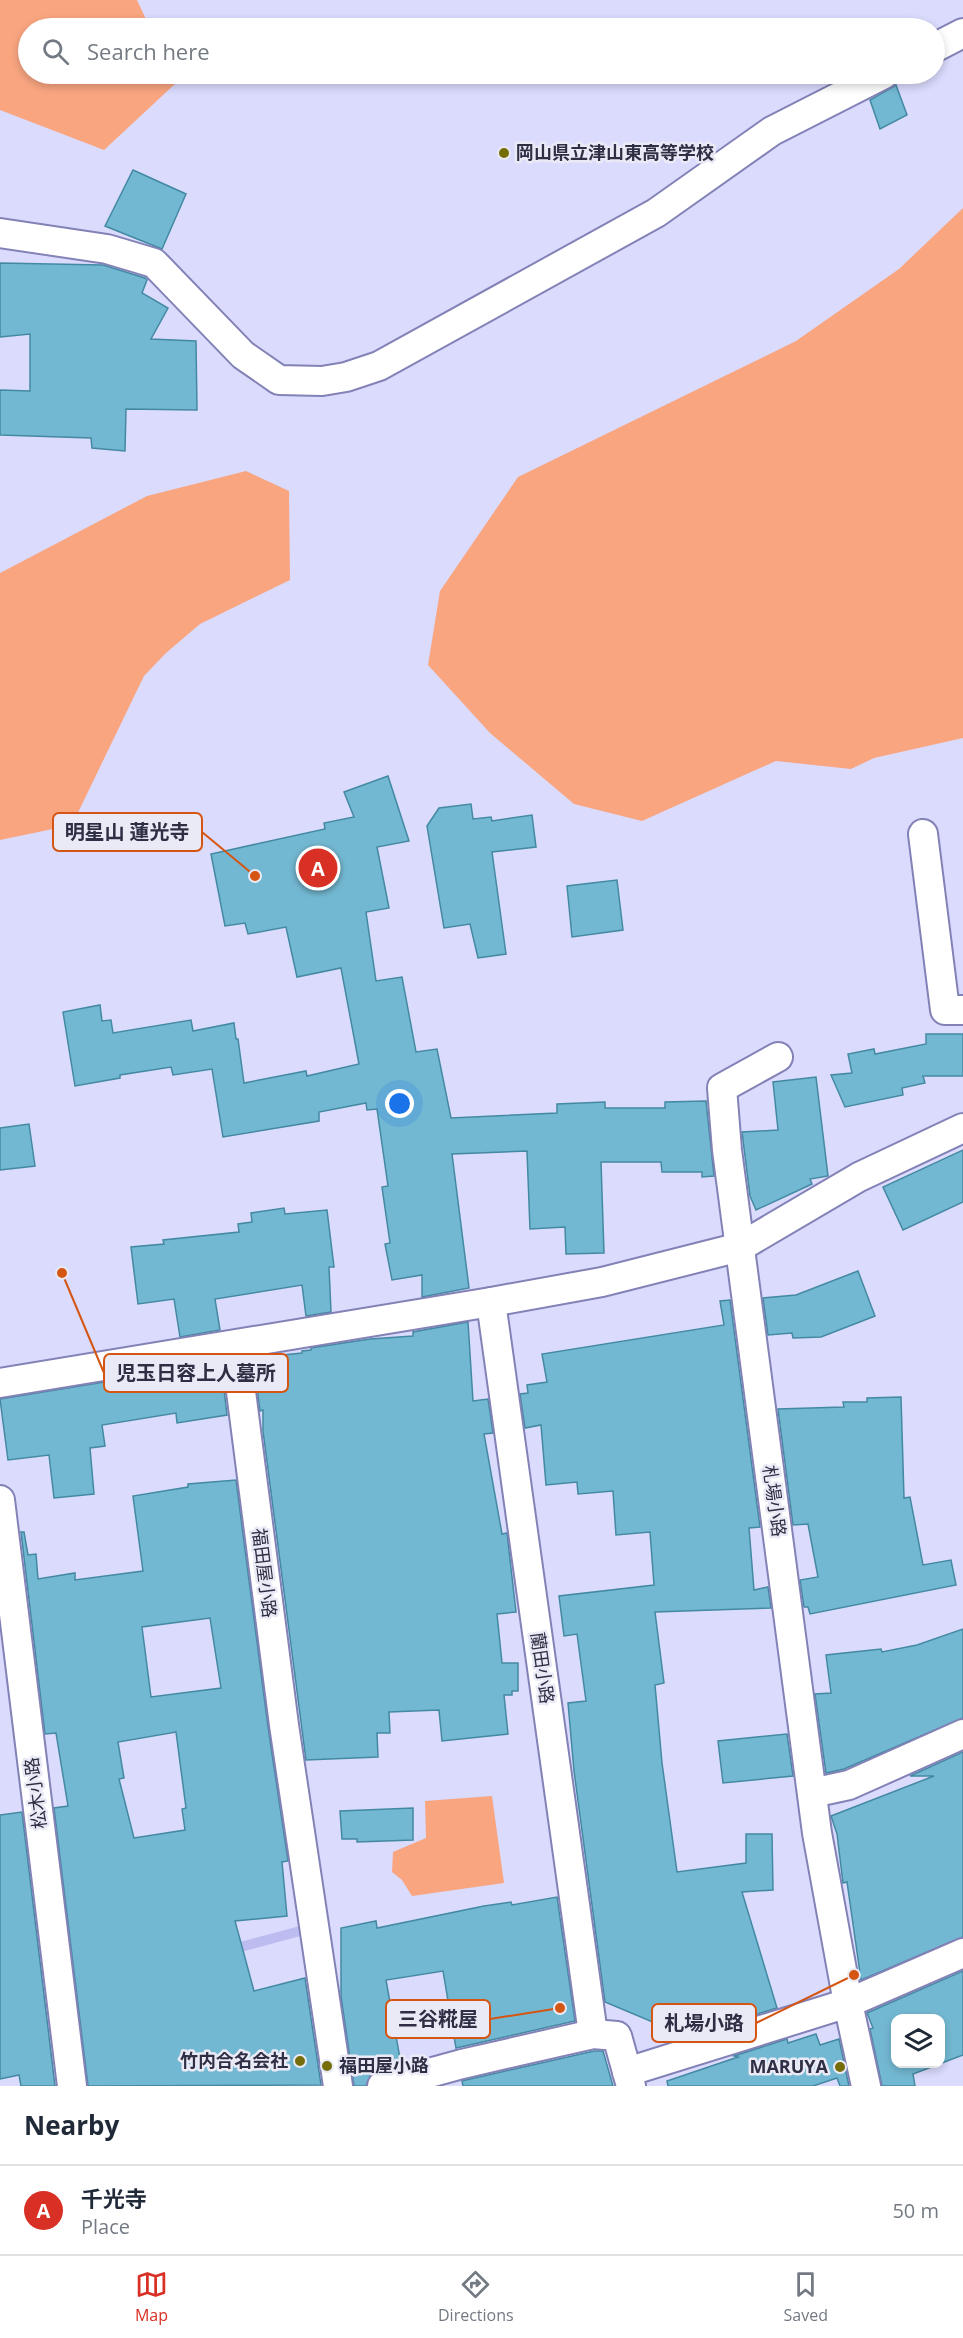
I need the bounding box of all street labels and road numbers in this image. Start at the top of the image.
street label: 札場小路 [758,1464,792,1538]
street label: 福田屋小路 [248,1527,282,1619]
street label: 蘭田小路 [526,1631,560,1705]
street label: 松木小路 [19,1756,51,1830]

